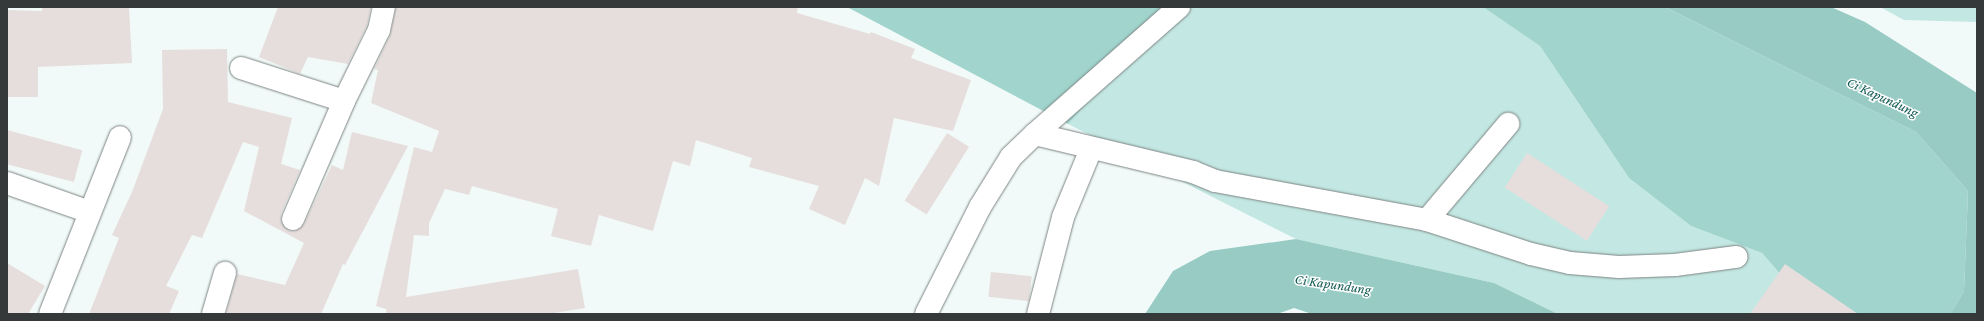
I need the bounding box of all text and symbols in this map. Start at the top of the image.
water label: Ci Kapundung [1845,73,1921,121]
water label: Ci Kapundung [1294,270,1372,298]

